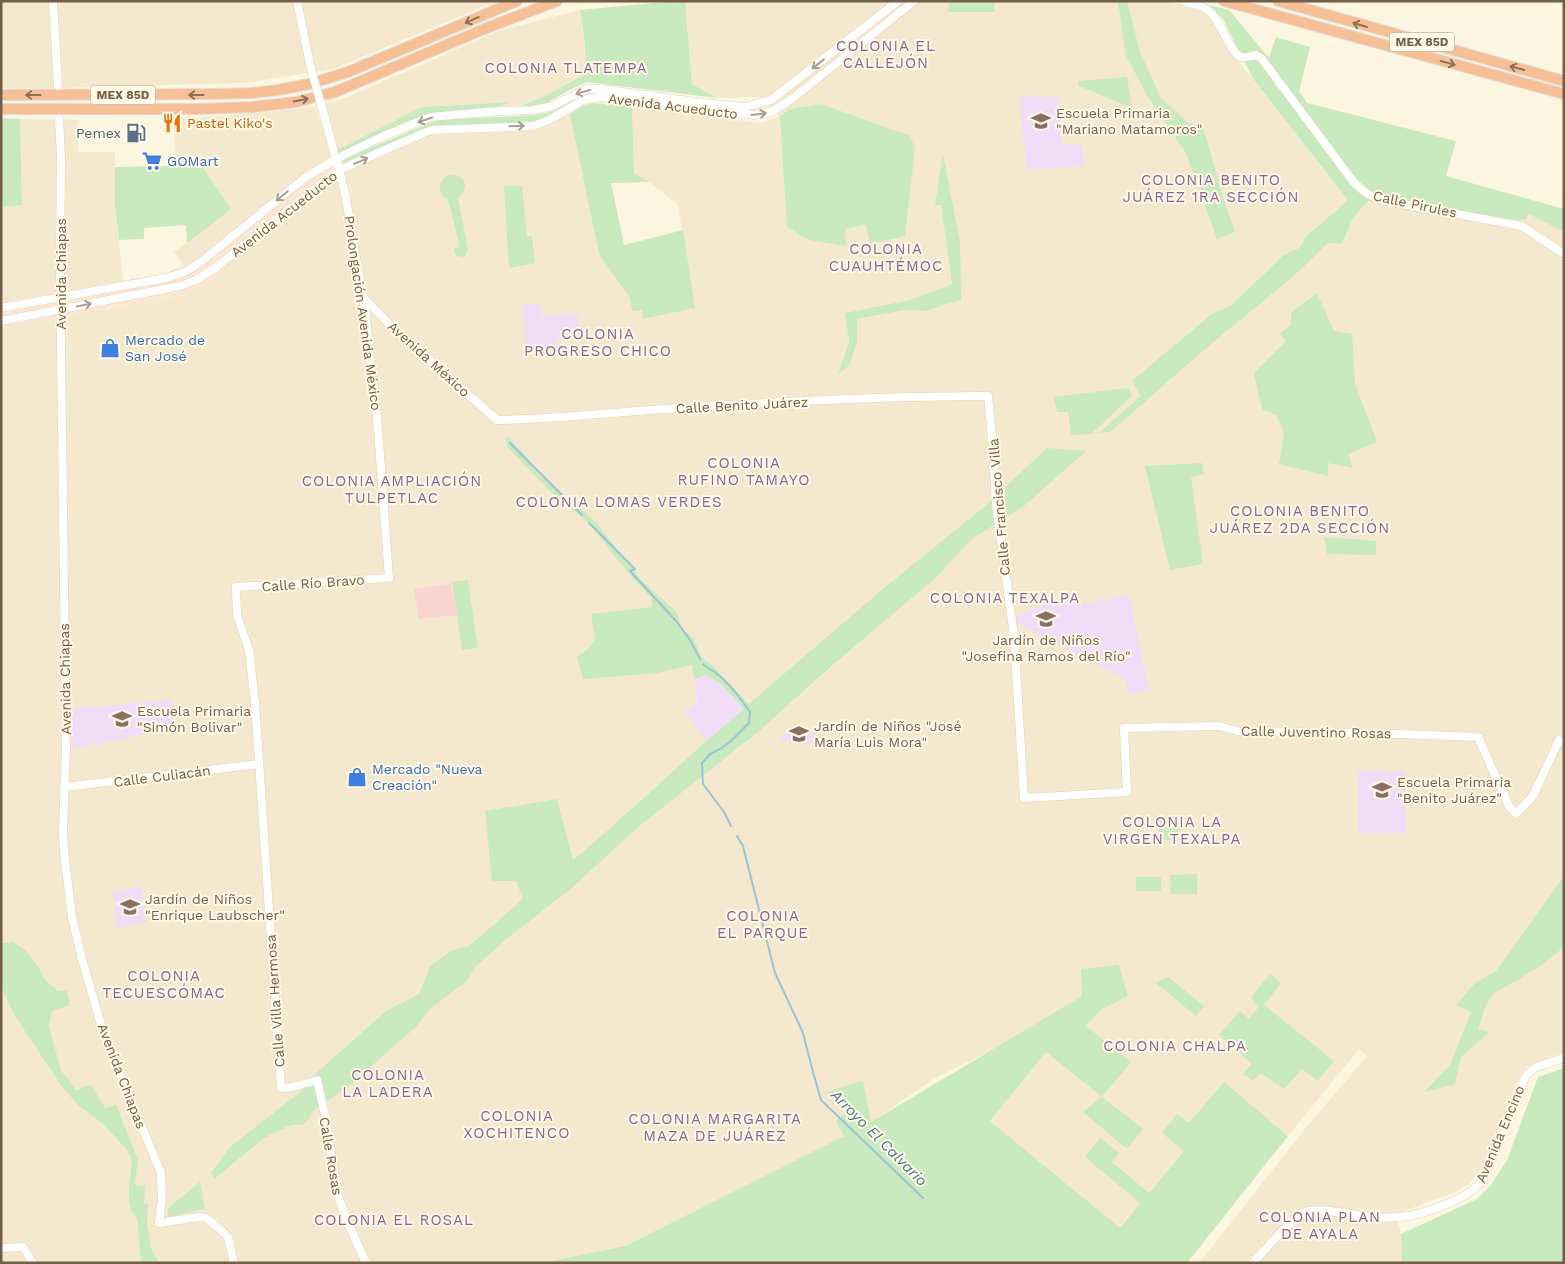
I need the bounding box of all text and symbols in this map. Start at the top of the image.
one-way arrow [465,16,480,25]
one-way arrow [1353,19,1369,29]
road number: MEX 85D [1390,32,1454,52]
district label: COLONIA EL CALLEJÓN [836,37,936,72]
one-way arrow [812,58,825,69]
district label: COLONIA TLATEMPA [484,59,648,77]
one-way arrow [1439,59,1455,68]
one-way arrow [1509,63,1525,72]
road number: MEX 85D [90,86,156,104]
one-way arrow [575,87,591,97]
one-way arrow [25,90,42,100]
one-way arrow [188,90,204,99]
street label: Avenida Acueducto [607,90,739,122]
one-way arrow [293,95,309,105]
place label: Escuela Primaria "Mariano Matamoros" [1056,105,1202,137]
one-way arrow [751,109,767,119]
school or university icon: Escuela Primaria "Mariano Matamoros" [1030,110,1052,132]
restaurant icon: Pastel Kiko's [161,112,183,134]
place label: Pastel Kiko's [187,115,273,131]
one-way arrow [418,116,433,125]
one-way arrow [509,121,525,131]
fuel station icon: Pemex [125,122,147,144]
place label: Pemex [76,125,121,141]
supermarket icon: GOMart [141,150,163,172]
place label: GOMart [167,153,219,169]
one-way arrow [353,155,368,165]
street label: Avenida Acueducto [228,168,340,260]
district label: COLONIA BENITO JUÁREZ 1RA SECCIÓN [1123,171,1299,206]
street label: Calle Pirules [1372,187,1458,221]
one-way arrow [276,190,289,201]
street label: Prolongación Avenida México [341,214,385,412]
street label: Avenida Chiapas [53,218,69,330]
district label: COLONIA CUAUHTÉMOC [829,240,943,275]
one-way arrow [75,300,91,310]
street label: Avenida México [385,318,473,400]
district label: COLONIA PROGRESO CHICO [524,325,672,360]
place label: Mercado de San José [125,332,205,364]
shop icon: Mercado de San José [99,337,121,359]
street label: Calle Benito Juárez [675,394,809,416]
street label: Calle Francisco Villa [985,438,1013,576]
district label: COLONIA RUFINO TAMAYO [678,454,810,489]
district label: COLONIA AMPLIACIÓN TULPETLAC [302,471,482,507]
district label: COLONIA LOMAS VERDES [515,493,723,511]
district label: COLONIA BENITO JUÁREZ 2DA SECCIÓN [1210,502,1390,537]
street label: Calle Río Bravo [261,571,365,595]
district label: COLONIA TEXALPA [930,589,1080,607]
school or university icon: Jardín de Niños "Josefina Ramos del Río" [1035,608,1057,630]
street label: Avenida Chiapas [56,623,74,735]
place label: Jardín de Niños "Josefina Ramos del Río" [961,632,1131,664]
place label: Escuela Primaria "Simón Bolivar" [137,703,251,735]
school or university icon: Escuela Primaria "Simón Bolivar" [111,708,133,730]
place label: Jardín de Niños "José María Luis Mora" [814,718,962,750]
school or university icon: Jardín de Niños "José María Luis Mora" [788,723,810,745]
street label: Calle Juventino Rosas [1241,723,1391,741]
place label: Mercado "Nueva Creación" [372,761,483,793]
street label: Calle Culiacán [113,762,211,790]
shop icon: Mercado "Nueva Creación" [346,766,368,788]
place label: Escuela Primaria "Benito Juárez" [1397,774,1511,806]
school or university icon: Escuela Primaria "Benito Juárez" [1371,779,1393,801]
district label: COLONIA LA VIRGEN TEXALPA [1103,813,1241,848]
place label: Jardín de Niños "Enrique Laubscher" [145,891,285,923]
school or university icon: Jardín de Niños "Enrique Laubscher" [119,896,141,918]
district label: COLONIA EL PARQUE [717,907,809,942]
street label: Calle Villa Hermosa [262,934,288,1068]
district label: COLONIA TECUESCÓMAC [102,967,226,1002]
street label: Avenida Chiapas [95,1021,149,1131]
district label: COLONIA CHALPA [1103,1037,1247,1055]
district label: COLONIA LA LADERA [342,1066,434,1101]
street label: Avenida Encino [1472,1083,1528,1185]
water label: Arroyo El Calvario [826,1085,931,1190]
district label: COLONIA XOCHITENCO [464,1107,570,1142]
district label: COLONIA MARGARITA MAZA DE JUÁREZ [628,1110,802,1145]
street label: Calle Rosas [316,1116,346,1196]
district label: COLONIA PLAN DE AYALA [1259,1208,1381,1243]
district label: COLONIA EL ROSAL [314,1211,474,1229]

